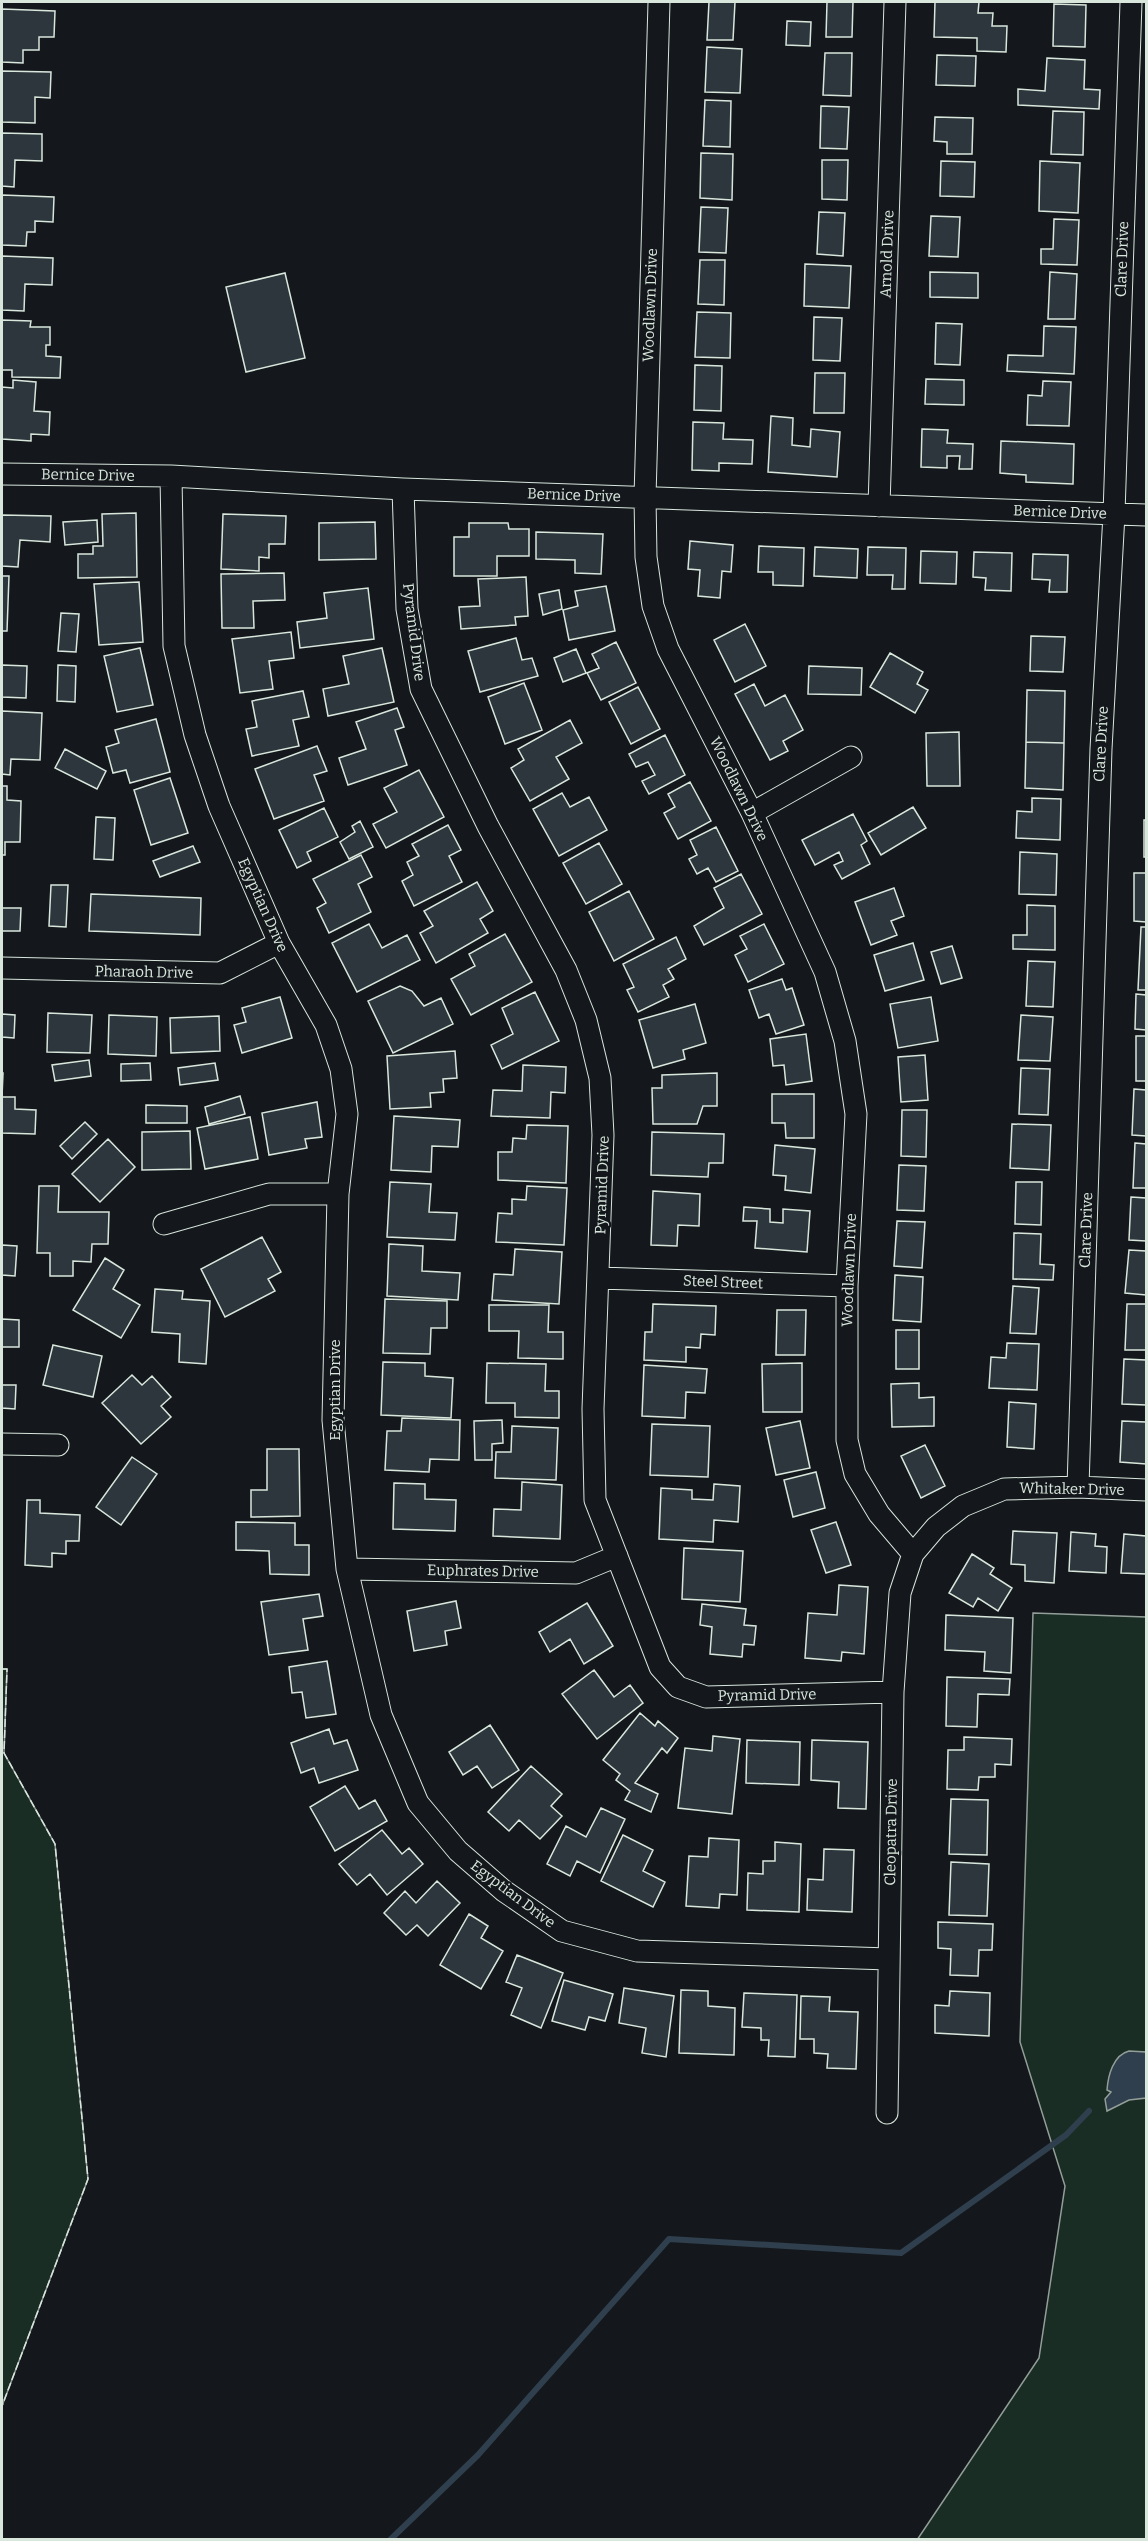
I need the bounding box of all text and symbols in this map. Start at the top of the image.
street label: Arnold Drive [876,210,898,298]
street label: Clare Drive [1112,221,1132,297]
street label: Woodlawn Drive [639,248,661,362]
street label: Bernice Drive [41,465,135,485]
street label: Bernice Drive [527,484,621,506]
street label: Bernice Drive [1013,501,1107,523]
street label: Pyramid Drive [399,582,429,682]
street label: Clare Drive [1090,706,1112,782]
street label: Woodlawn Drive [706,734,772,844]
street label: Egyptian Drive [234,855,292,955]
street label: Pharaoh Drive [95,962,193,982]
street label: Pyramid Drive [591,1135,613,1235]
street label: Clare Drive [1076,1192,1096,1268]
street label: Woodlawn Drive [838,1213,860,1327]
street label: Steel Street [683,1272,764,1292]
street label: Egyptian Drive [326,1339,344,1441]
street label: Whitaker Drive [1019,1479,1125,1499]
street label: Euphrates Drive [427,1561,539,1581]
street label: Pyramid Drive [718,1685,816,1705]
street label: Cleopatra Drive [881,1778,901,1886]
street label: Egyptian Drive [467,1856,559,1932]

